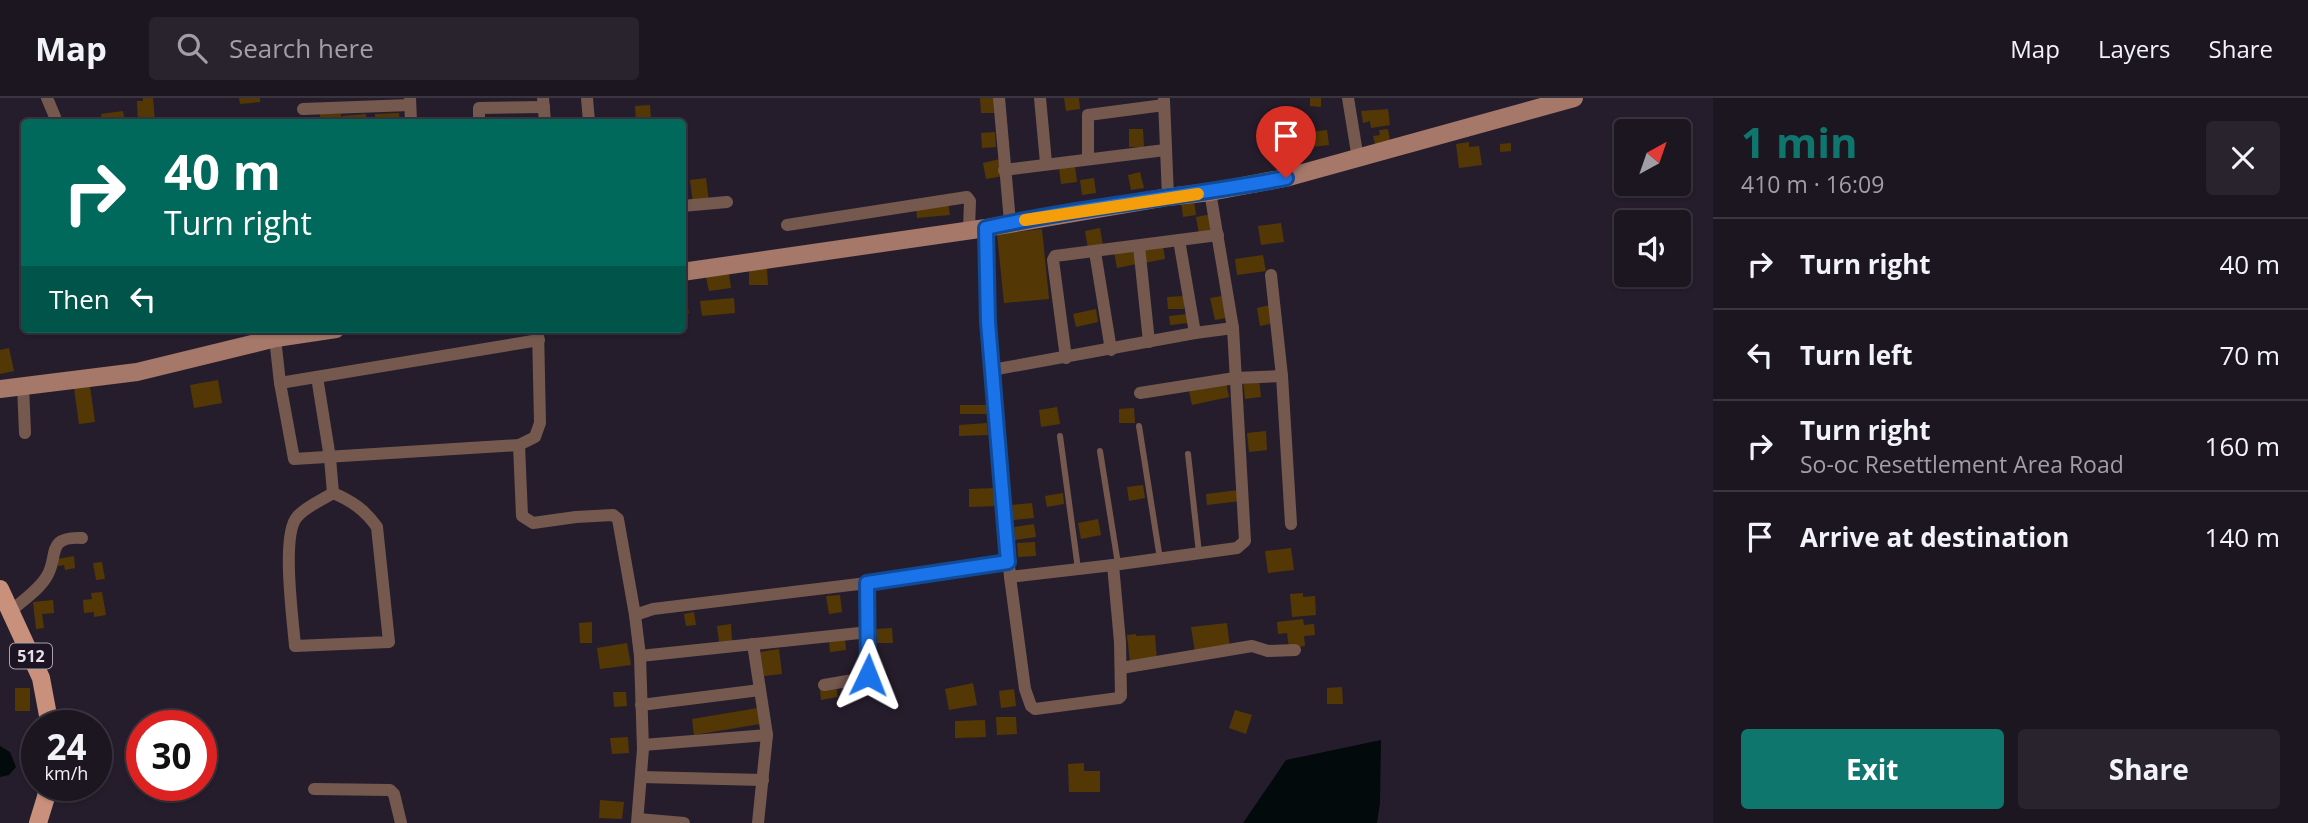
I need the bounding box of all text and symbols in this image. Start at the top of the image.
search box [149,17,639,80]
text: Map [35,26,107,71]
icon: search [173,29,211,67]
text: Search here [229,30,374,66]
text: Map [2010,32,2060,65]
text: Layers [2098,32,2171,65]
text: Share [2209,32,2273,65]
pin [1256,106,1316,178]
text: 1 min [1741,113,1858,170]
icon: arrive [1267,117,1305,155]
north arrow [1614,119,1690,196]
map controls [1614,119,1691,287]
button: close [2206,121,2280,195]
text: 40 m [164,138,281,204]
icon: right [49,147,140,238]
text: 410 m · 16:09 [1741,168,1884,200]
text: Turn right [164,201,312,244]
button: sound [1614,210,1691,287]
icon: right [1741,245,1779,283]
text: Turn right [1800,246,1931,282]
text: 40 m [2219,246,2280,282]
icon: left [124,280,162,318]
text: Then [49,281,110,317]
icon: left [1741,336,1779,374]
text: Turn left [1800,337,1912,373]
text: 70 m [2219,337,2280,373]
text: Turn right [1800,412,1931,448]
icon: right [1741,427,1779,465]
text: 160 m [2205,428,2280,464]
text: So-oc Resettlement Area Road [1800,448,2124,480]
icon: arrive [1741,518,1779,556]
text: Arrive at destination [1800,519,2069,555]
text: 140 m [2205,519,2280,555]
position arrow [831,638,905,712]
road number: 512 [10,643,52,668]
speed limit sign: 30 [126,710,217,801]
text: 24 [46,723,87,770]
button: Exit [1741,729,2004,809]
button: Share [2018,729,2280,809]
text: km/h [45,761,88,785]

